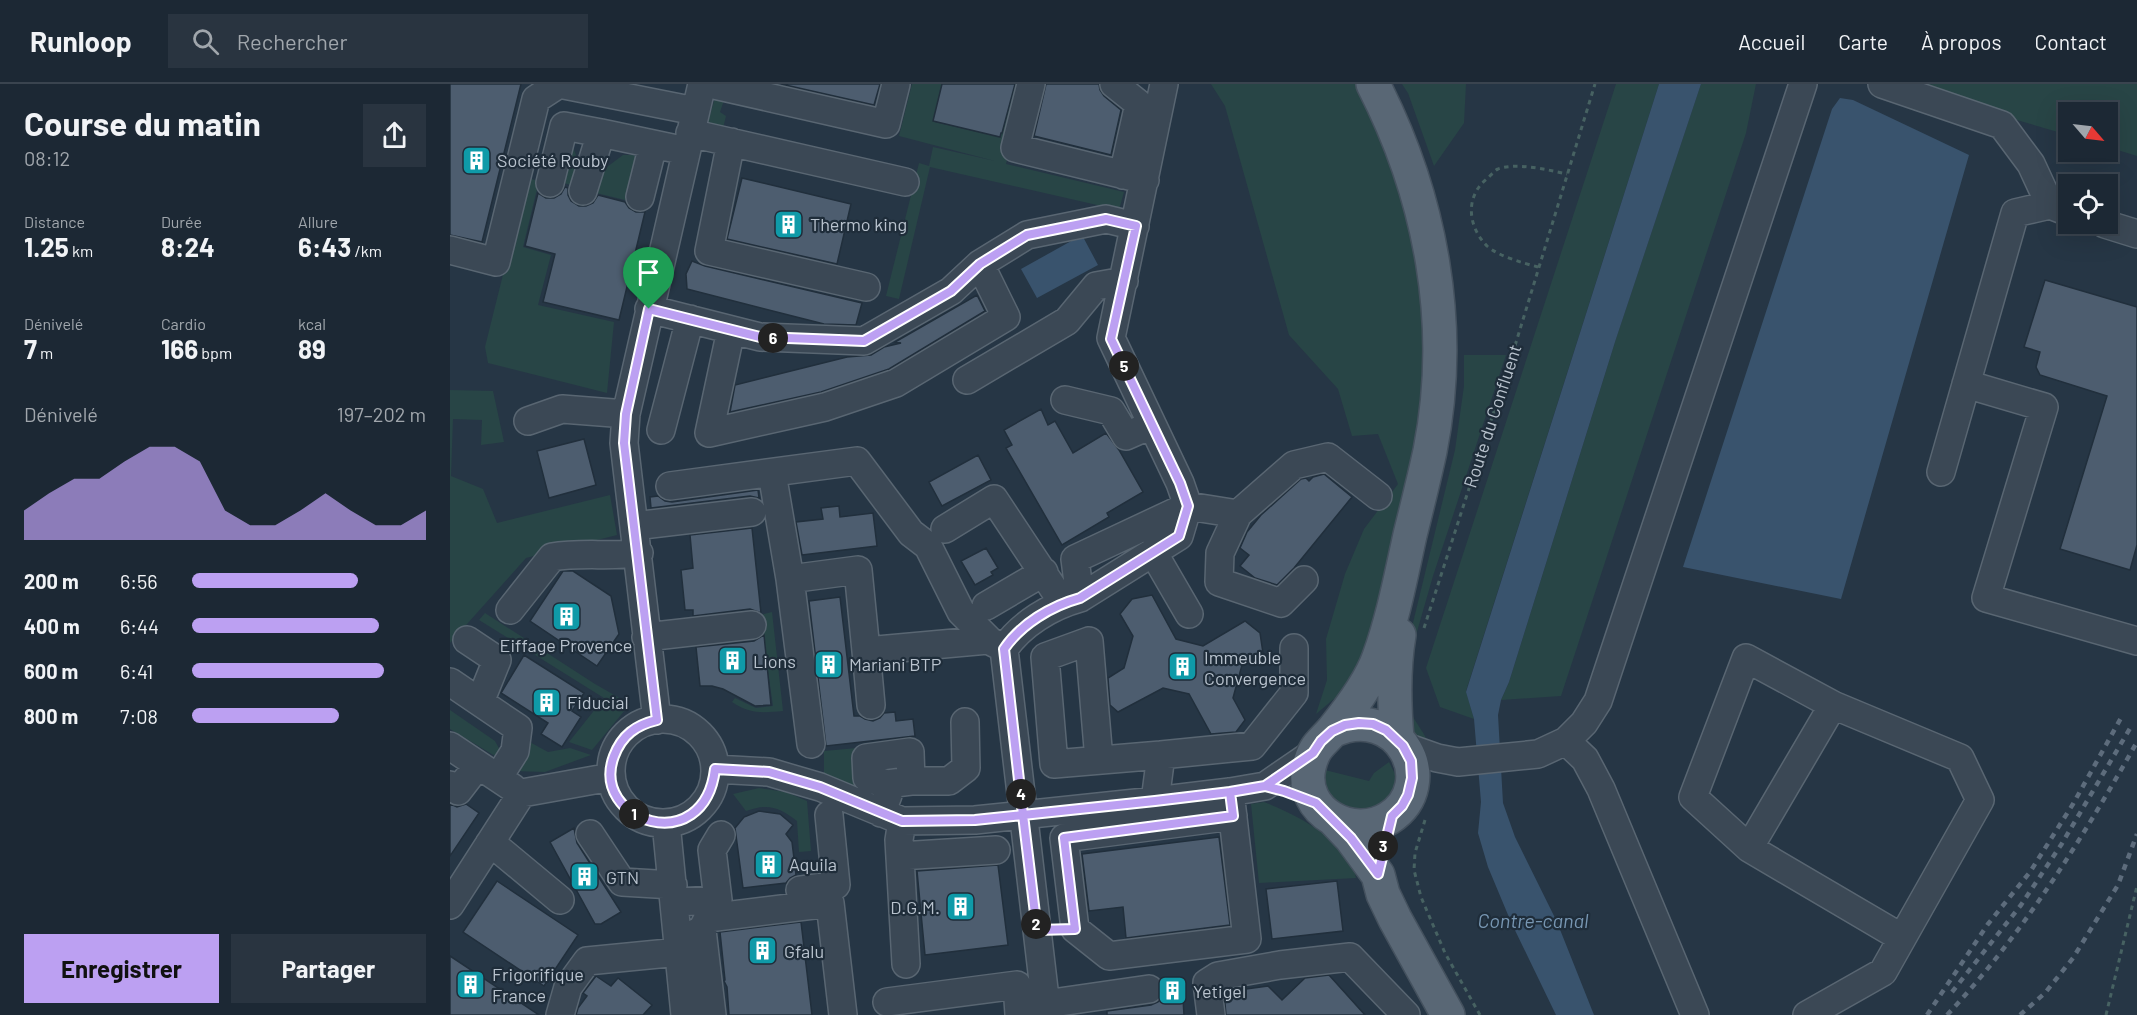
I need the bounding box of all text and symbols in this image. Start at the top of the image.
search box [168,14,588,68]
text: Runloop [30,24,132,58]
icon: search [189,25,222,58]
text: Rechercher [237,28,347,54]
text: Accueil [1738,29,1805,54]
text: Carte [1838,29,1888,54]
text: À propos [1921,29,2002,54]
text: Contact [2035,29,2107,54]
north arrow [2058,102,2118,162]
map controls [2058,102,2118,234]
text: Course du matin [24,103,261,143]
button: share [363,104,426,167]
building icon: Société Rouby [460,144,492,176]
text: 08:12 [24,146,70,170]
place label: Société Rouby [497,149,609,171]
button: locate [2058,174,2118,234]
building icon: Thermo king [773,208,805,240]
text: Distance [24,212,85,231]
text: Durée [161,212,202,231]
text: Allure [298,212,338,231]
place label: Thermo king [810,213,907,235]
text: 1.25 [24,231,69,262]
text: 8:24 [161,231,215,262]
text: 6:43 [298,231,351,262]
text: km [69,241,93,260]
text: /km [351,241,382,260]
pin [623,247,674,309]
icon: arrive [632,256,665,289]
text: Dénivelé [24,314,83,333]
text: Cardio [161,314,206,333]
text: kcal [298,314,326,333]
pin: 6 [758,323,788,353]
text: 6 [769,328,777,347]
text: 7 [24,333,37,364]
text: 166 [161,333,198,364]
text: 89 [298,333,326,364]
street label: Route du Confluent [1458,342,1526,490]
text: m [37,343,53,362]
text: bpm [198,343,232,362]
pin: 5 [1109,351,1139,381]
text: 5 [1120,356,1128,375]
text: Dénivelé [24,402,98,426]
text: 197–202 m [337,402,426,426]
text: 200 m [24,569,79,593]
text: 6:56 [120,569,158,593]
building icon: Eiffage Provence [550,600,582,632]
text: 400 m [24,614,80,638]
text: 6:44 [120,614,159,638]
place label: Eiffage Provence [500,634,632,656]
building icon: Lions [716,645,748,677]
place label: Immeuble Convergence [1204,646,1306,689]
building icon: Mariani BTP [812,648,844,680]
place label: Lions [753,650,796,672]
building icon: Immeuble Convergence [1167,651,1199,683]
place label: Mariani BTP [849,653,941,675]
text: 600 m [24,659,78,683]
text: 6:41 [120,659,153,683]
building icon: Fiducial [530,686,562,718]
place label: Fiducial [567,691,629,713]
text: 800 m [24,704,78,728]
text: 7:08 [120,704,158,728]
pin: 4 [1006,779,1036,809]
text: 4 [1016,784,1026,803]
pin: 1 [619,799,649,829]
text: 1 [631,804,637,823]
pin: 3 [1368,831,1398,861]
text: 3 [1379,836,1387,855]
building icon: Aquila [752,848,784,880]
place label: Aquila [789,853,837,875]
building icon: GTN [569,861,601,893]
place label: GTN [606,866,639,888]
building icon: D.G.M. [945,891,977,923]
place label: D.G.M. [890,896,940,918]
water label: Contre-canal [1478,908,1589,932]
pin: 2 [1021,909,1051,939]
text: 2 [1032,914,1040,933]
button: Enregistrer [24,934,219,1003]
button: Partager [231,934,426,1003]
building icon: Gfalu [747,935,779,967]
place label: Gfalu [784,940,824,962]
place label: Frigorifique France [492,963,584,1006]
building icon: Frigorifique France [455,968,487,1000]
building icon: Yetigel [1156,975,1188,1007]
place label: Yetigel [1193,980,1246,1002]

